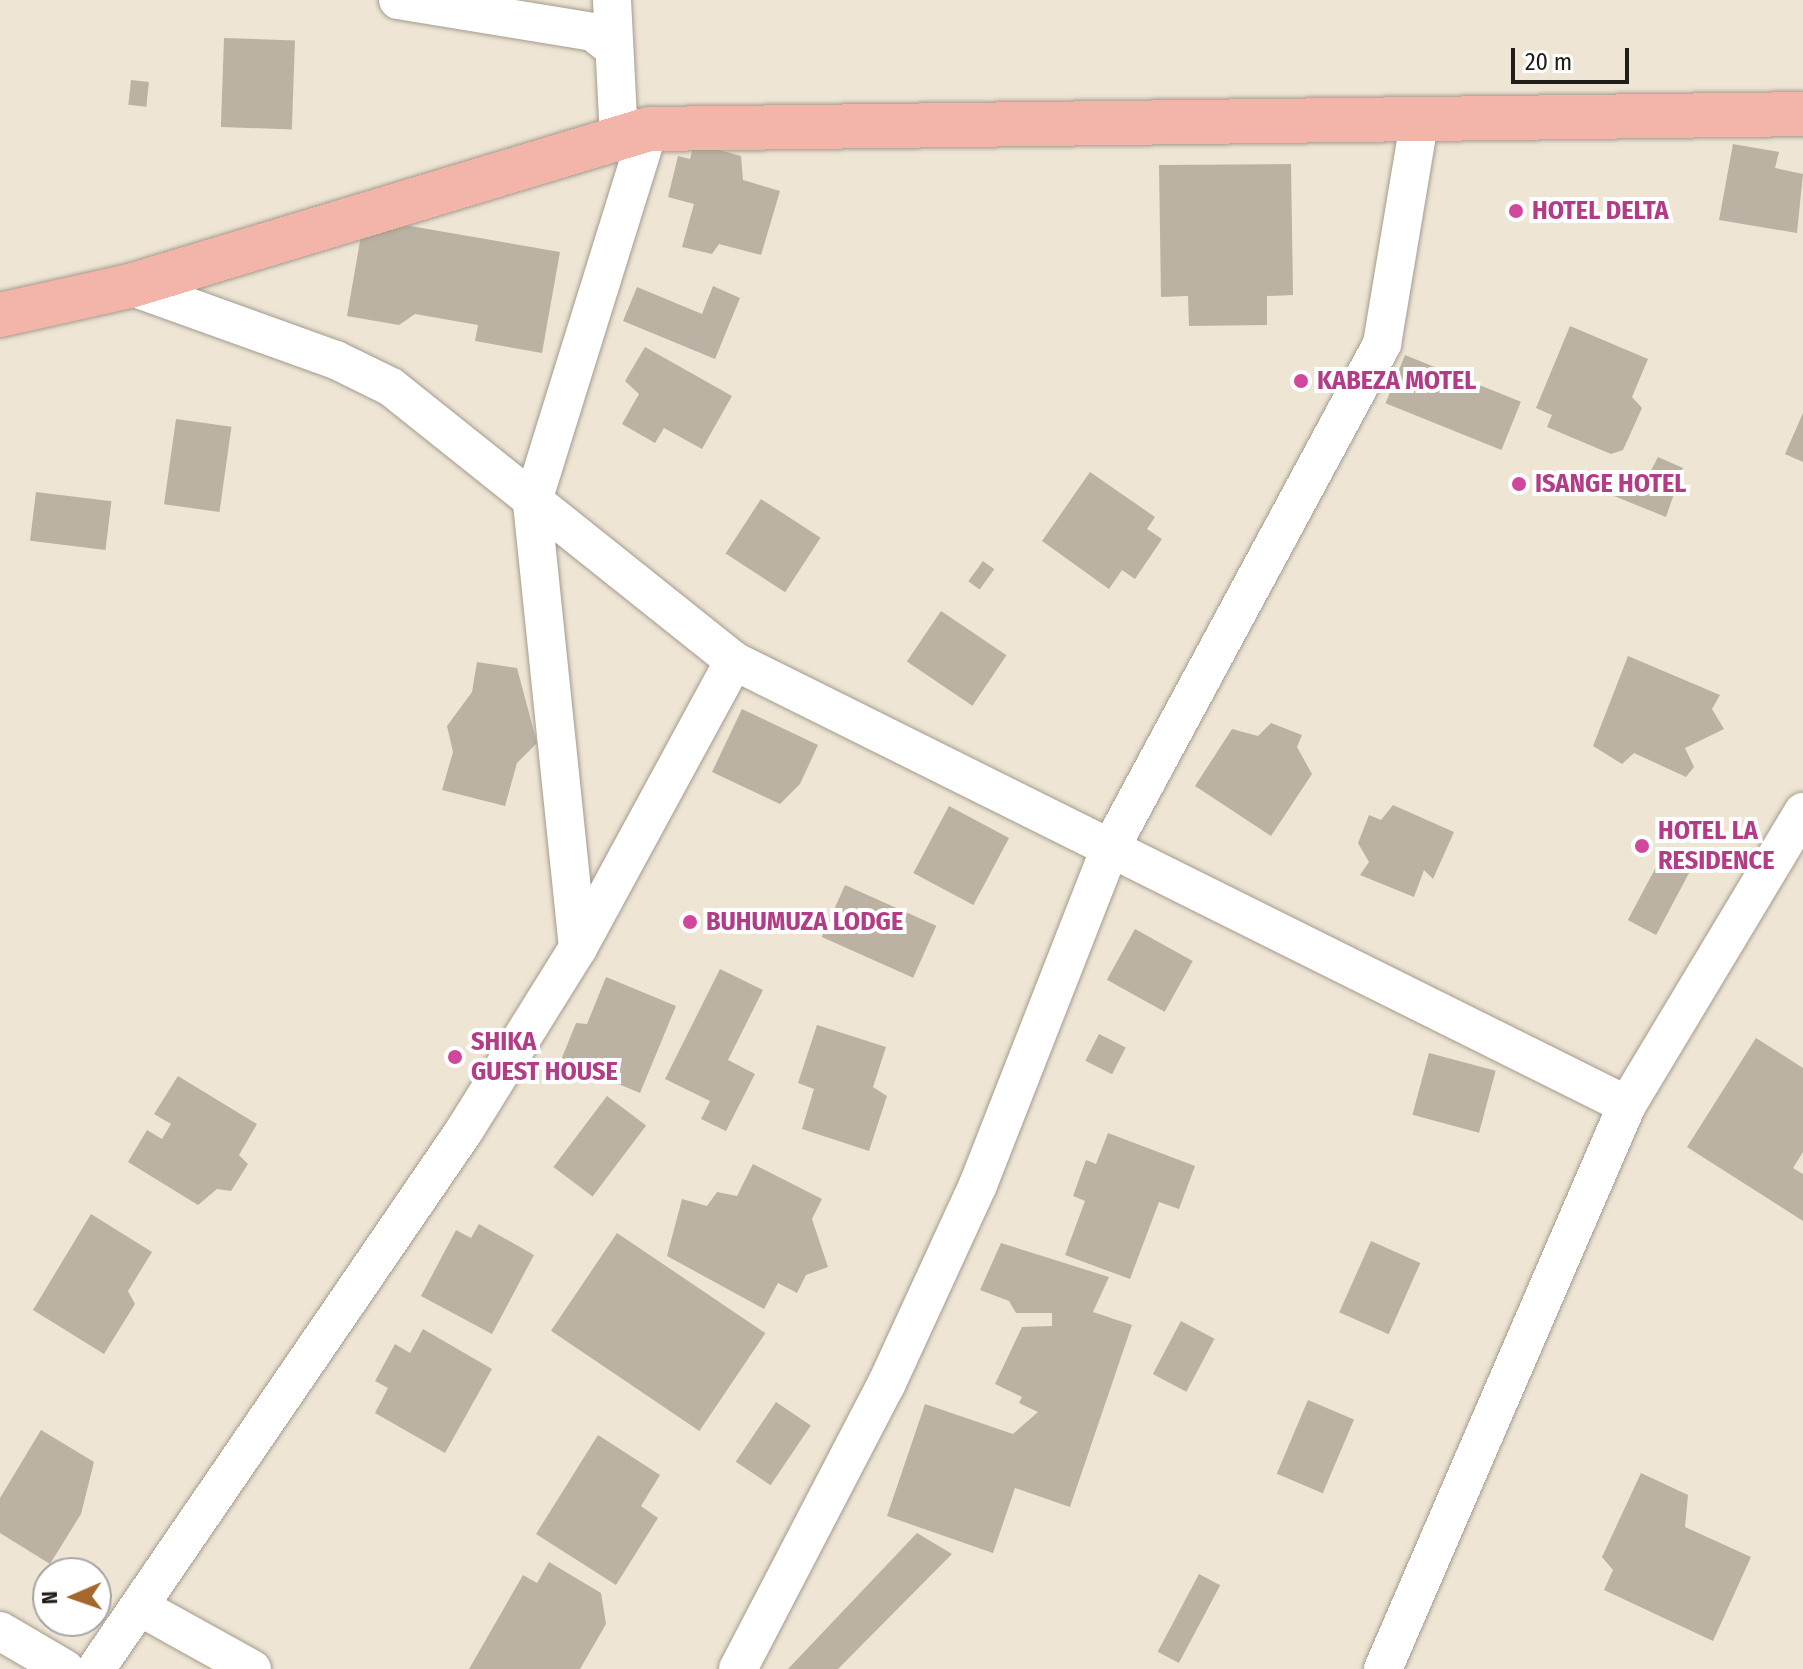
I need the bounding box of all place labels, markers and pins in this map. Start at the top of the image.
place label: HOTEL DELTA [1532,195,1669,227]
marker: HOTEL DELTA [1507,202,1525,220]
place label: KABEZA MOTEL [1317,365,1476,397]
marker: KABEZA MOTEL [1292,372,1310,390]
place label: ISANGE HOTEL [1535,468,1686,500]
marker: ISANGE HOTEL [1510,475,1528,493]
place label: HOTEL LA RESIDENCE [1658,815,1774,876]
marker: HOTEL LA RESIDENCE [1633,837,1651,855]
place label: BUHUMUZA LODGE [706,906,903,938]
marker: BUHUMUZA LODGE [681,913,699,931]
place label: SHIKA GUEST HOUSE [471,1026,618,1088]
marker: SHIKA GUEST HOUSE [446,1048,464,1066]

